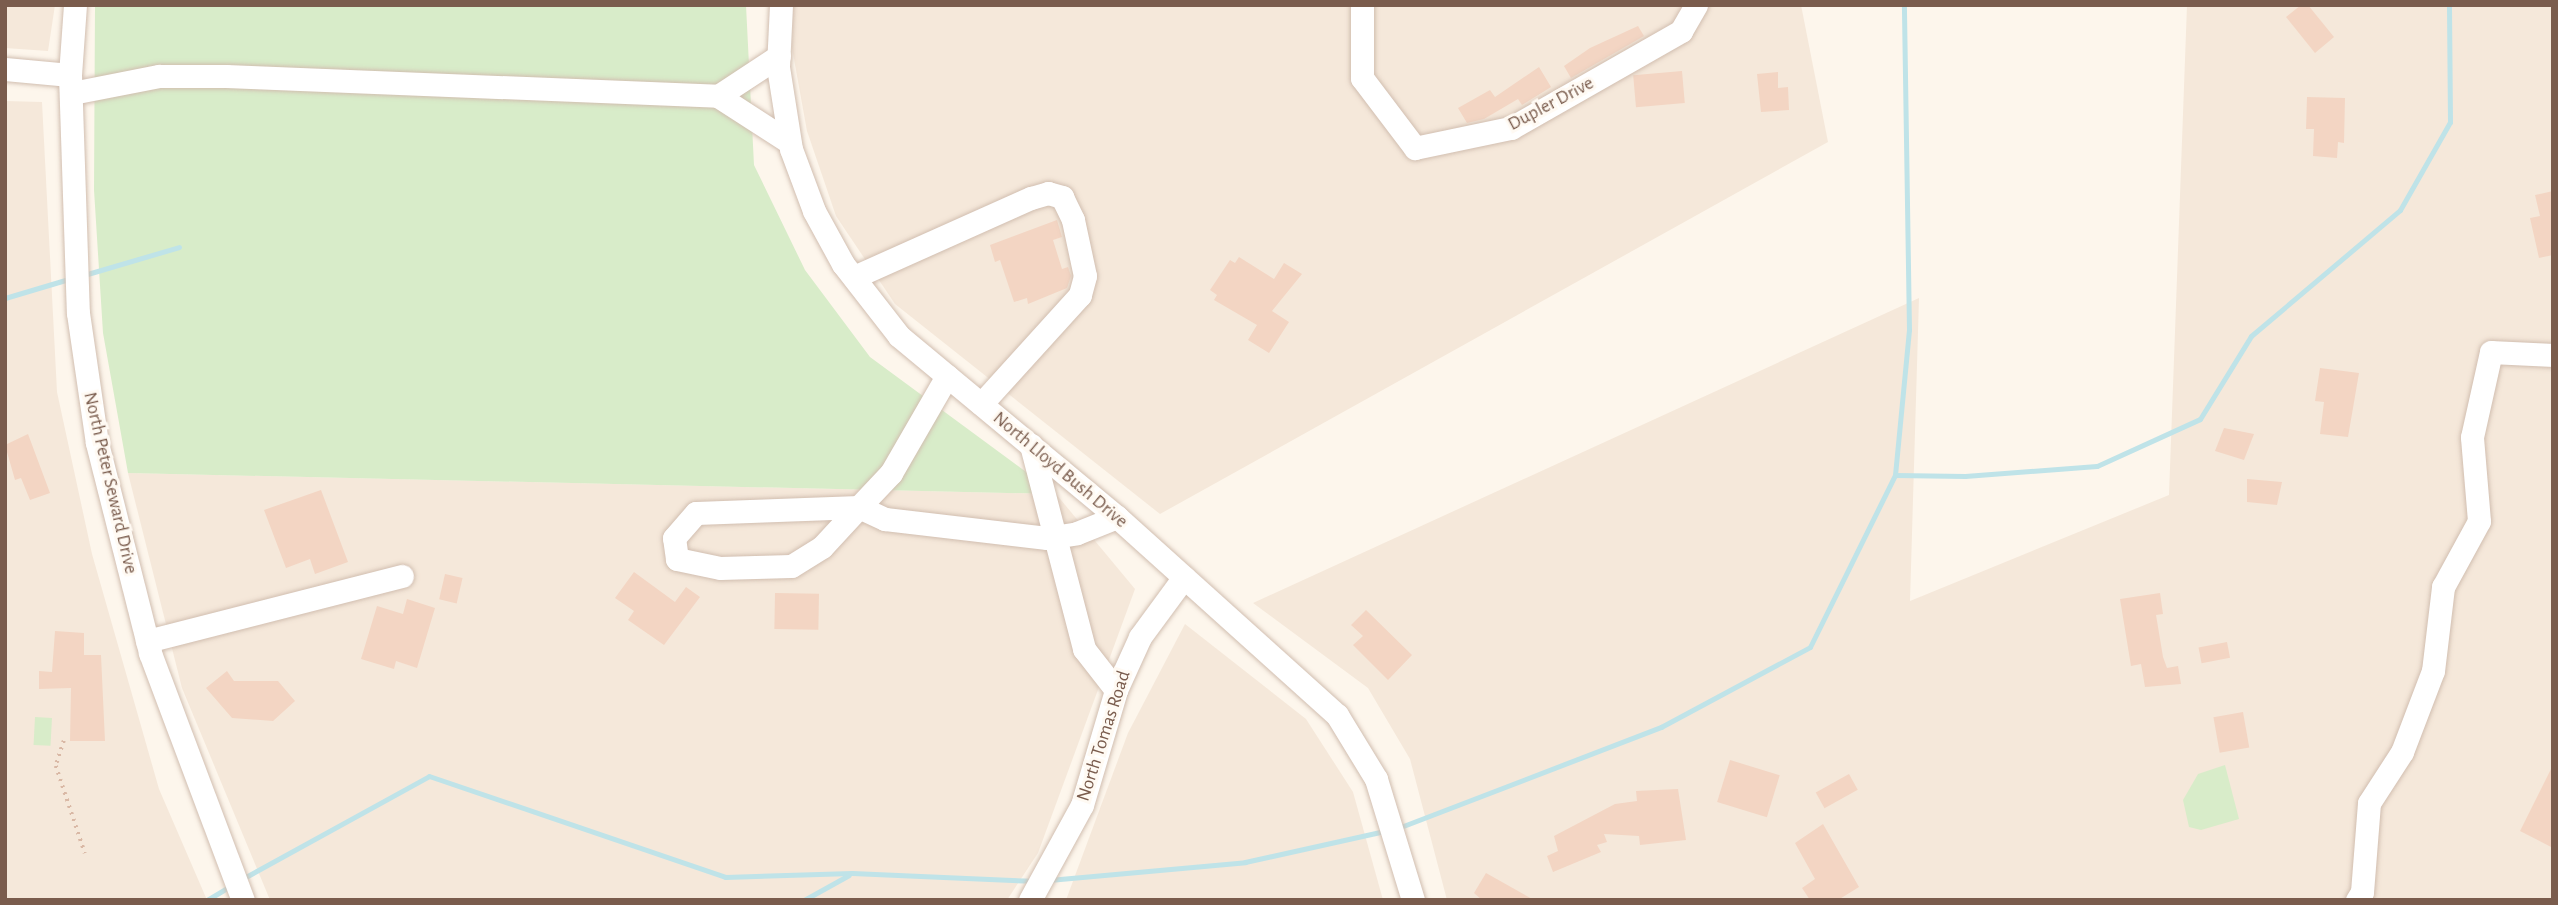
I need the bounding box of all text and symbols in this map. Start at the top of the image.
street label: Dupler Drive [1504,72,1598,136]
street label: North Peter Seward Drive [78,390,142,576]
street label: North Lloyd Bush Drive [988,407,1132,533]
street label: North Tomas Road [1072,668,1136,804]

